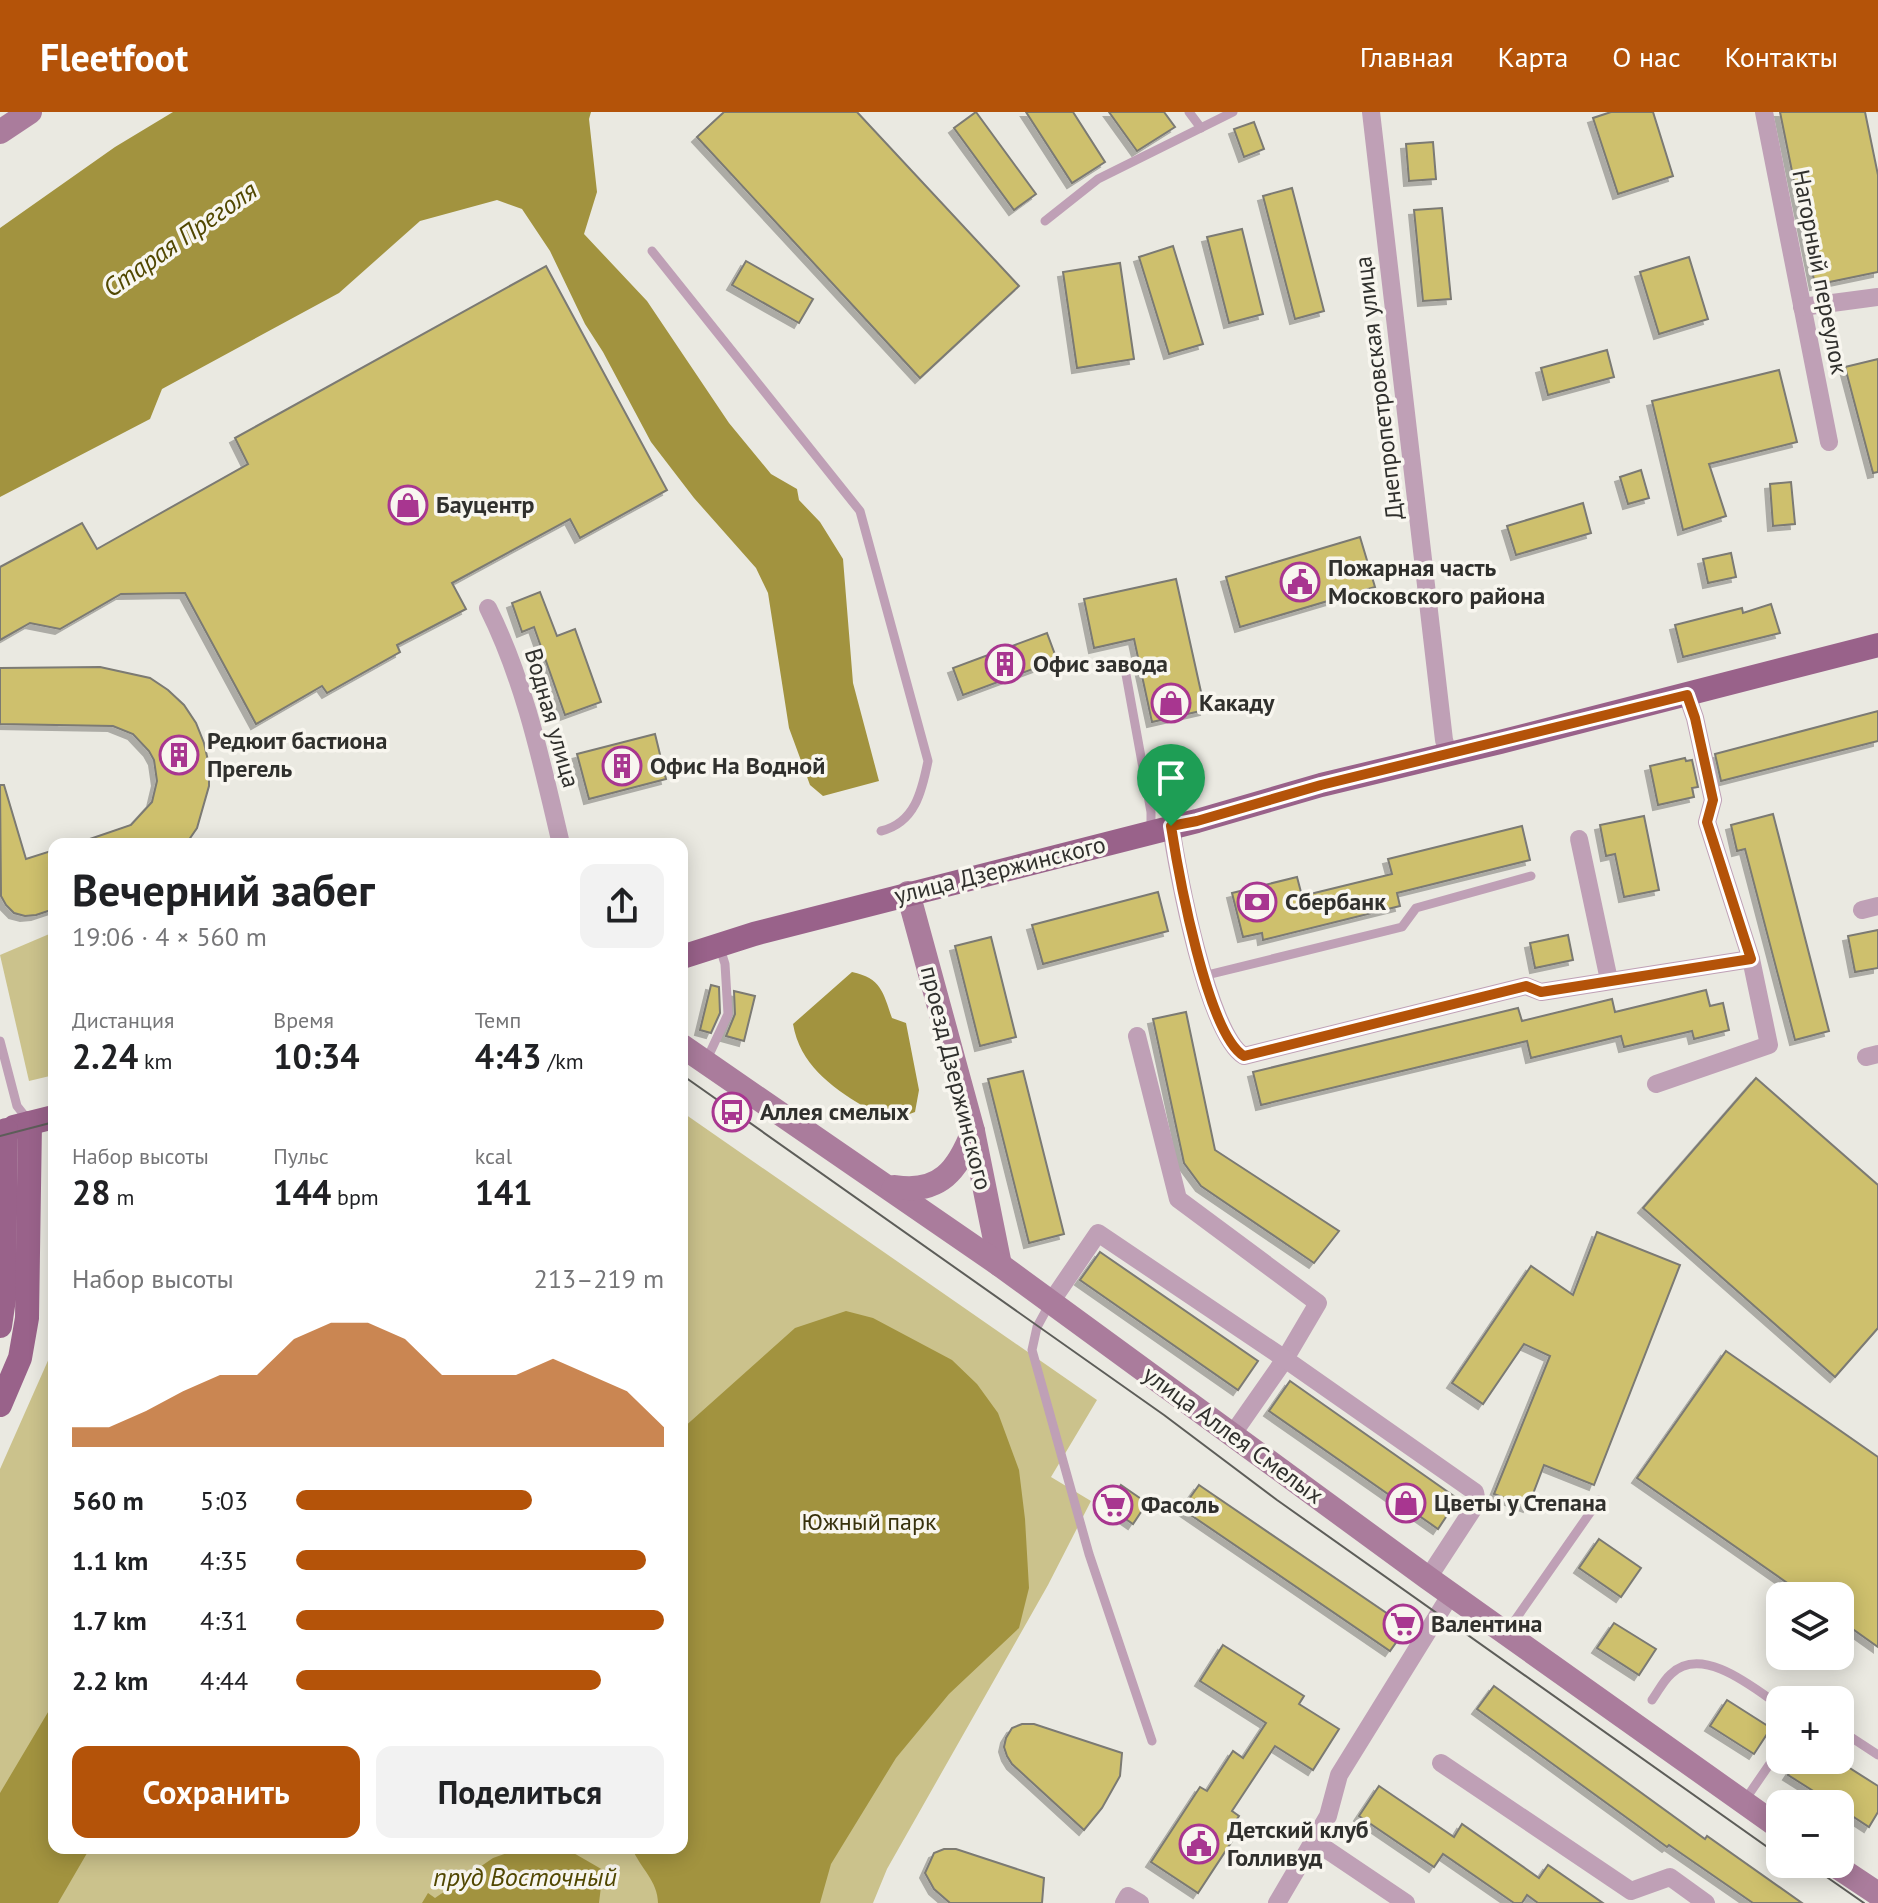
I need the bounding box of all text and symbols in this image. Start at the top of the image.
text: Fleetfoot [40,32,188,81]
text: Главная [1360,38,1454,75]
text: Карта [1498,38,1568,75]
text: О нас [1612,38,1681,75]
text: Контакты [1725,38,1838,75]
street label: Нагорный переулок [1785,167,1856,377]
water label: Старая Преголя [96,173,263,304]
street label: Днепропетровская улица [1347,254,1410,522]
shop icon: Бауцентр [387,484,429,526]
place label: Бауцентр [436,489,535,520]
place label: Пожарная часть Московского района [1328,552,1545,611]
public building icon: Пожарная часть Московского района [1279,561,1321,603]
building icon: Офис завода [984,643,1026,685]
street label: Водная улица [518,645,587,791]
place label: Офис завода [1033,648,1168,679]
shop icon: Какаду [1150,682,1192,724]
place label: Какаду [1199,687,1275,718]
place label: Редюит бастиона Прегель [207,725,387,784]
building icon: Редюит бастиона Прегель [158,734,200,776]
pin [1137,744,1205,826]
building icon: Офис На Водной [601,745,643,787]
place label: Офис На Водной [650,750,825,781]
icon: arrive [1149,756,1193,800]
street label: улица Дзержинского [891,828,1109,911]
text: Вечерний забег [72,861,375,918]
button: share [580,864,664,948]
bank icon: Сбербанк [1236,881,1278,923]
place label: Сбербанк [1285,886,1386,917]
text: 19:06 · 4 × 560 m [72,920,267,953]
street label: проезд Дзержинского [914,963,999,1193]
text: Дистанция [72,1006,174,1034]
text: Время [273,1006,334,1034]
text: Темп [475,1006,521,1034]
text: 2.24 [72,1034,138,1078]
text: 10:34 [273,1034,360,1078]
text: 4:43 [475,1034,542,1078]
text: km [138,1047,172,1075]
text: /km [542,1047,584,1075]
bus stop icon: Аллея смелых [711,1091,753,1133]
place label: Аллея смелых [760,1096,909,1127]
text: Набор высоты [72,1142,209,1170]
text: Пульс [273,1142,329,1170]
text: kcal [475,1142,512,1170]
text: 28 [72,1170,111,1214]
text: 144 [273,1170,331,1214]
text: 141 [475,1170,533,1214]
text: m [111,1183,134,1211]
text: bpm [331,1183,379,1211]
text: Набор высоты [72,1262,234,1295]
text: 213–219 m [534,1262,664,1295]
street label: улица Аллея Смелых [1137,1359,1330,1511]
shop icon: Цветы у Степана [1385,1482,1427,1524]
text: 560 m [72,1484,144,1517]
text: 5:03 [200,1484,248,1517]
supermarket icon: Фасоль [1092,1484,1134,1526]
place label: Цветы у Степана [1434,1487,1607,1518]
place label: Фасоль [1141,1489,1219,1520]
park label: Южный парк [802,1506,937,1537]
text: 1.1 km [72,1544,148,1577]
text: 4:35 [200,1544,248,1577]
map controls [1766,1582,1854,1878]
button: layers [1766,1582,1854,1670]
supermarket icon: Валентина [1382,1603,1424,1645]
text: 1.7 km [72,1604,147,1637]
text: 4:31 [200,1604,248,1637]
place label: Валентина [1431,1608,1542,1639]
text: 2.2 km [72,1664,148,1697]
text: 4:44 [200,1664,248,1697]
button: + [1766,1686,1854,1774]
button: Сохранить [72,1746,360,1838]
button: Поделиться [376,1746,664,1838]
button: − [1766,1790,1854,1878]
place label: Детский клуб Голливуд [1227,1814,1369,1873]
public building icon: Детский клуб Голливуд [1178,1823,1220,1865]
water label: пруд Восточный [433,1860,617,1893]

